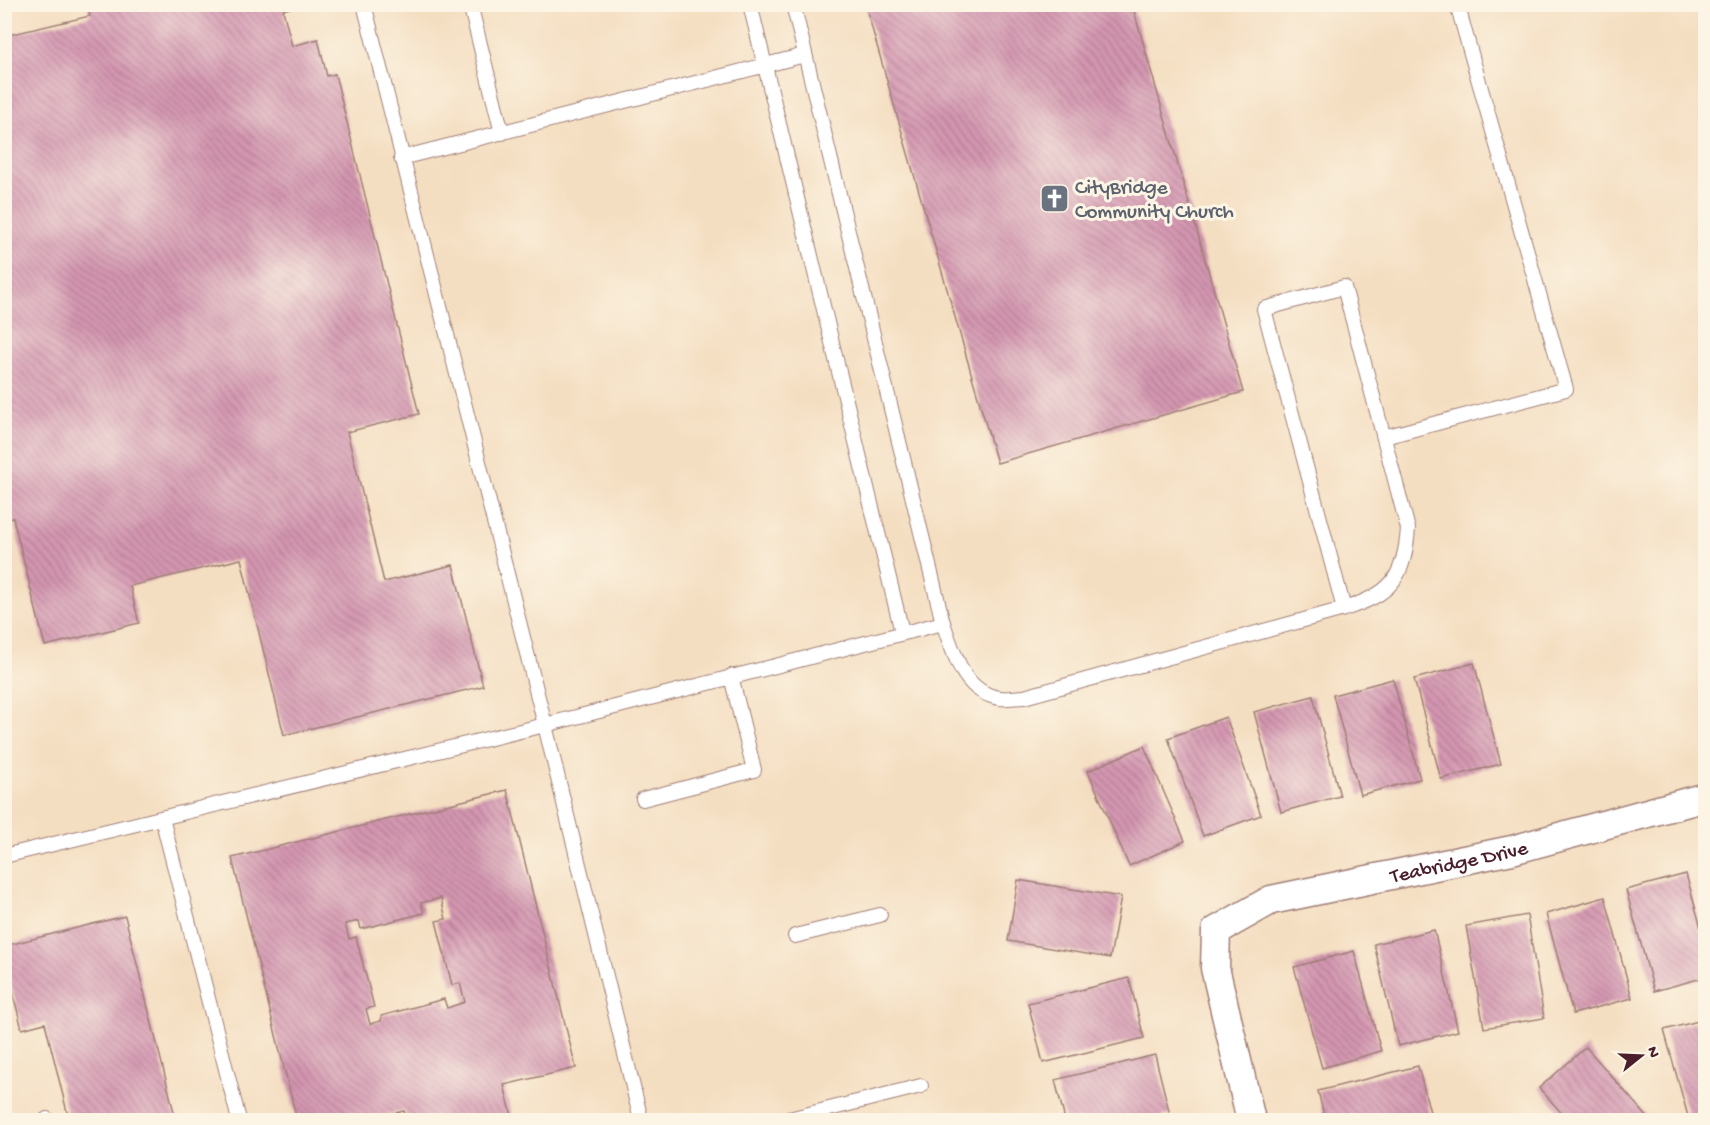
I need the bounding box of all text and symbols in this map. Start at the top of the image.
place label: CityBridge Community Church [1075,177,1234,226]
church icon: CityBridge Community Church [1038,182,1070,214]
street label: Teabridge Drive [1387,837,1532,891]
north arrow [1611,1026,1671,1086]
text: N [1641,1045,1663,1061]

